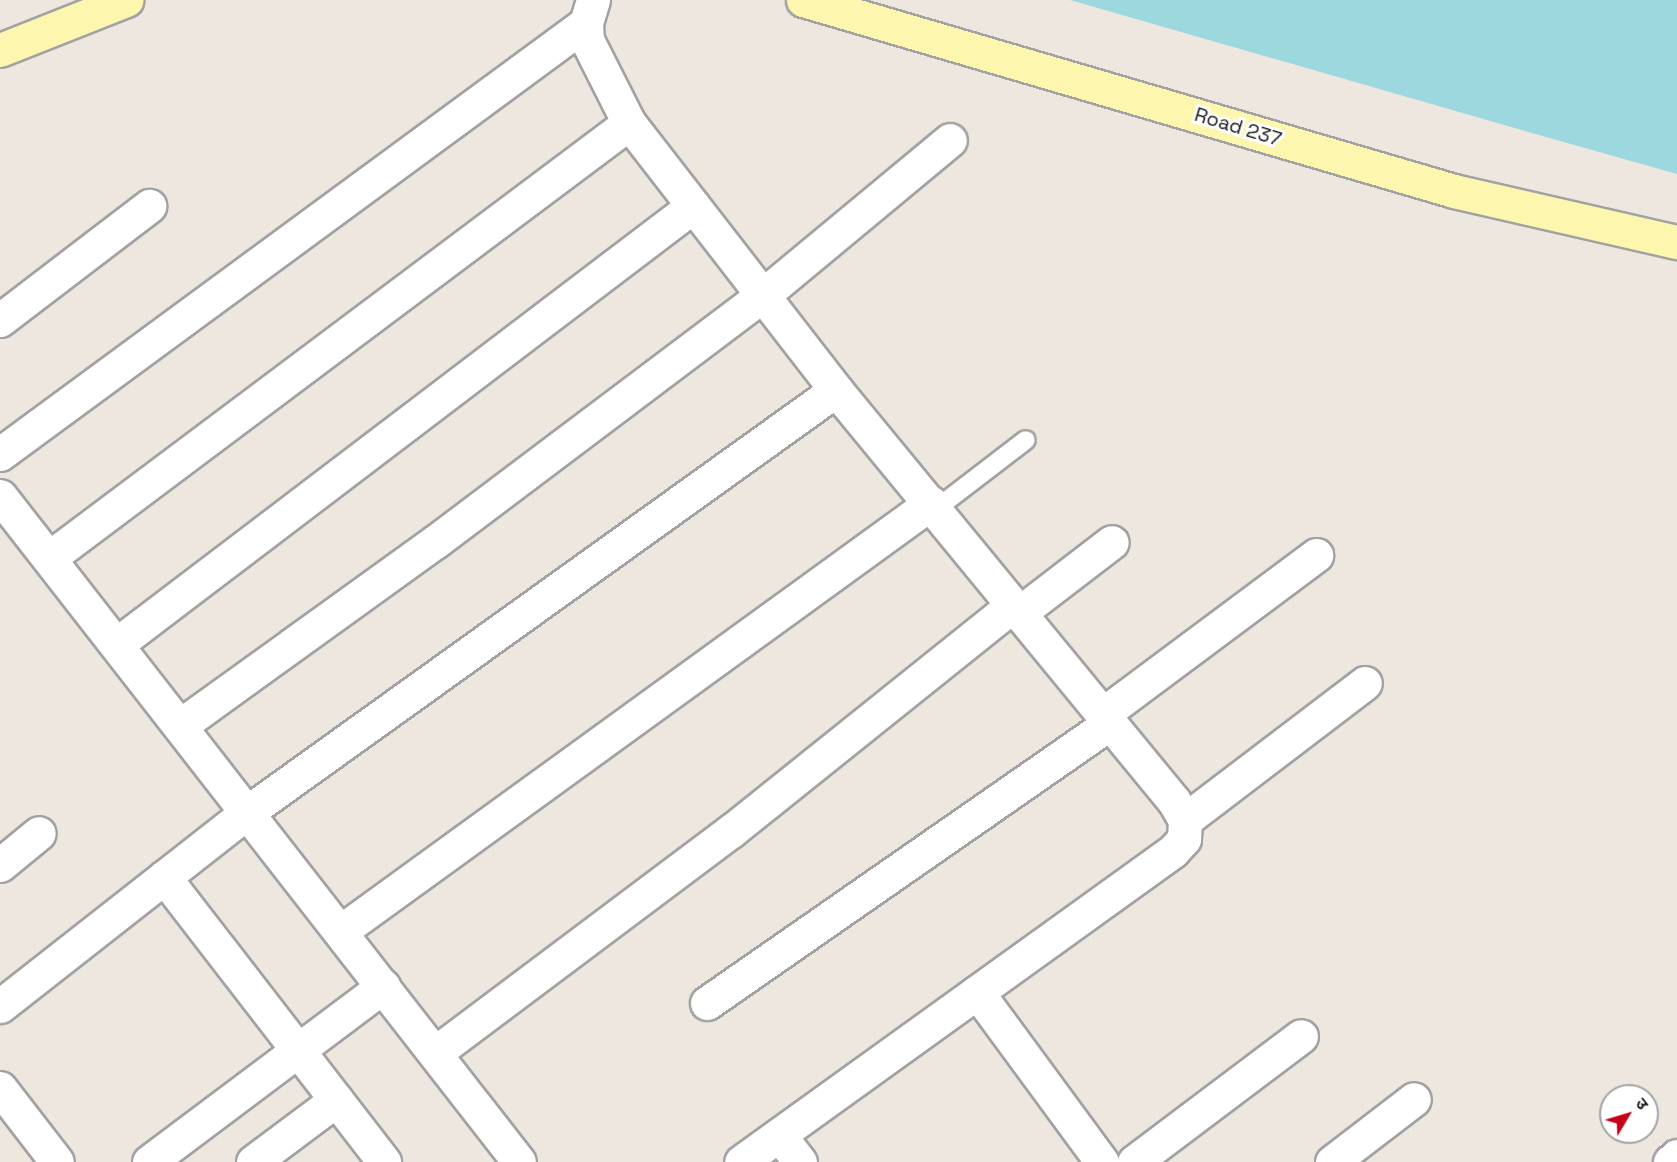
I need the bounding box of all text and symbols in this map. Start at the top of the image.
street label: Road 237 [1192,102,1284,152]
north arrow [1599,1084,1659,1144]
text: उ [1631,1094,1653,1114]

